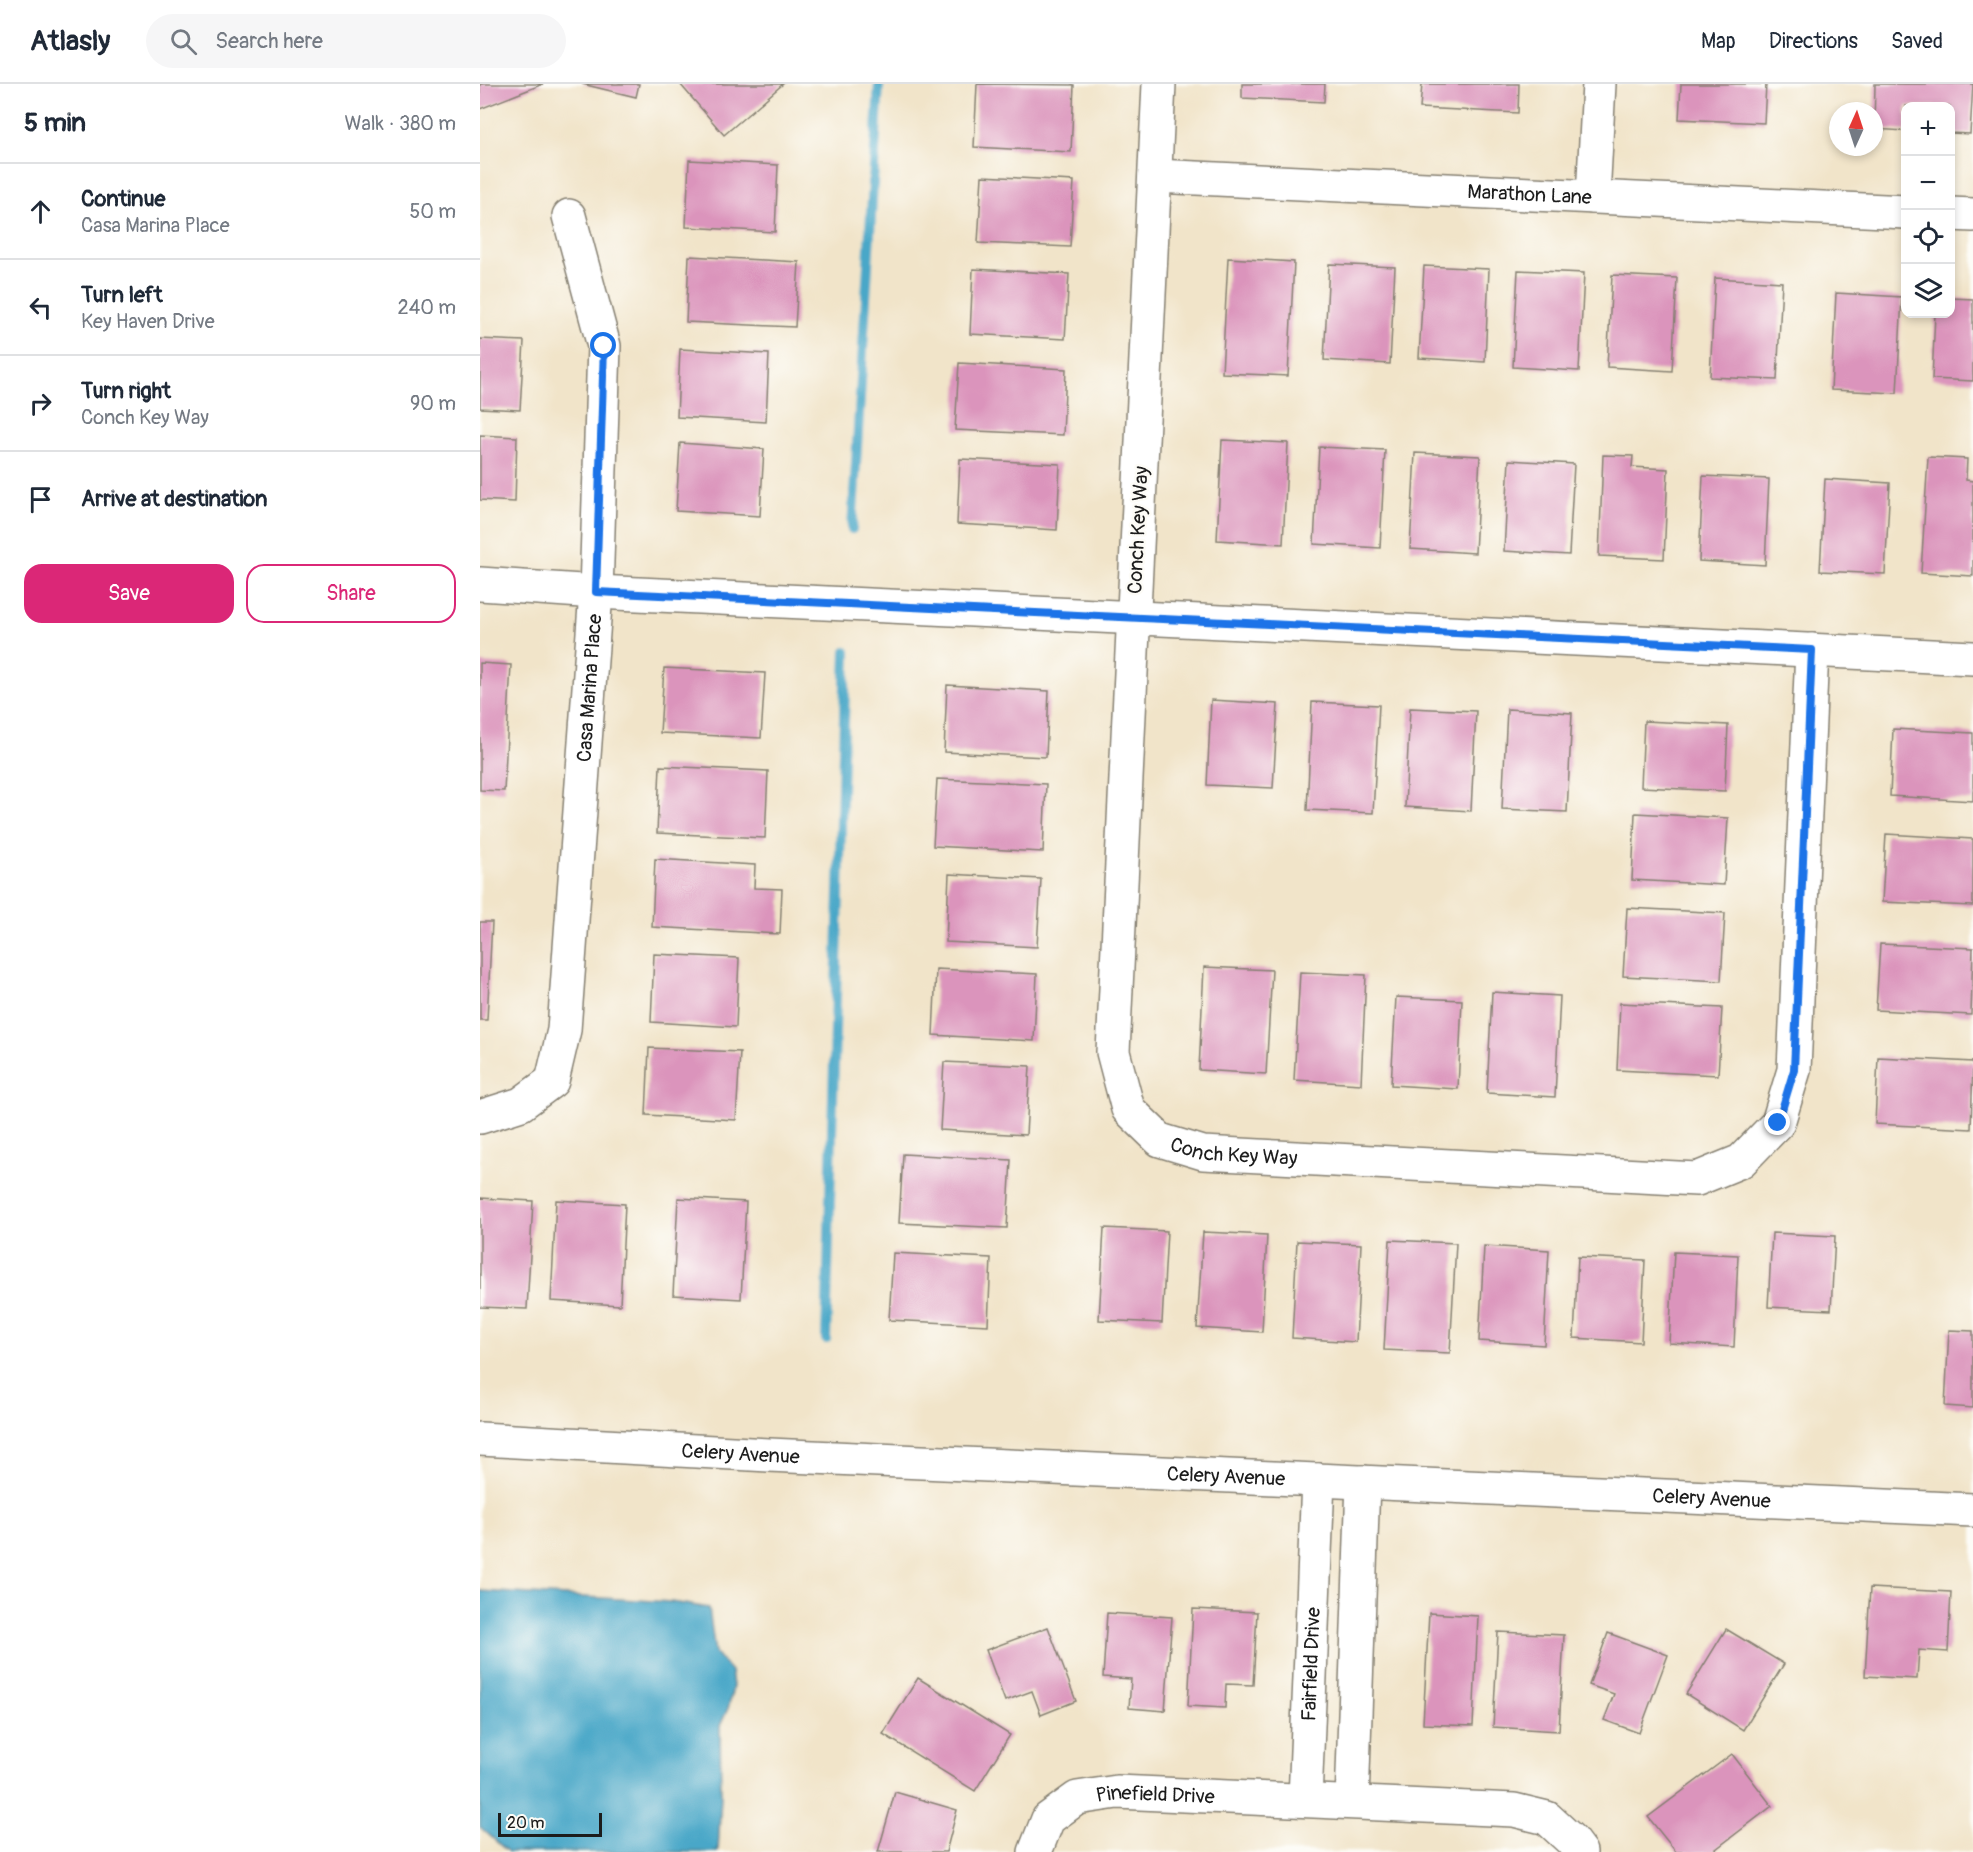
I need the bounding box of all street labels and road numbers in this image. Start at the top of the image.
street label: Marathon Lane [1467,178,1592,209]
street label: Conch Key Way [1122,465,1154,594]
street label: Casa Marina Place [571,613,607,763]
street label: Conch Key Way [1167,1131,1298,1170]
street label: Celery Avenue [681,1438,800,1469]
street label: Celery Avenue [1166,1461,1286,1491]
street label: Celery Avenue [1652,1483,1771,1513]
street label: Fairfield Drive [1296,1606,1325,1722]
street label: Pinefield Drive [1094,1779,1215,1809]

